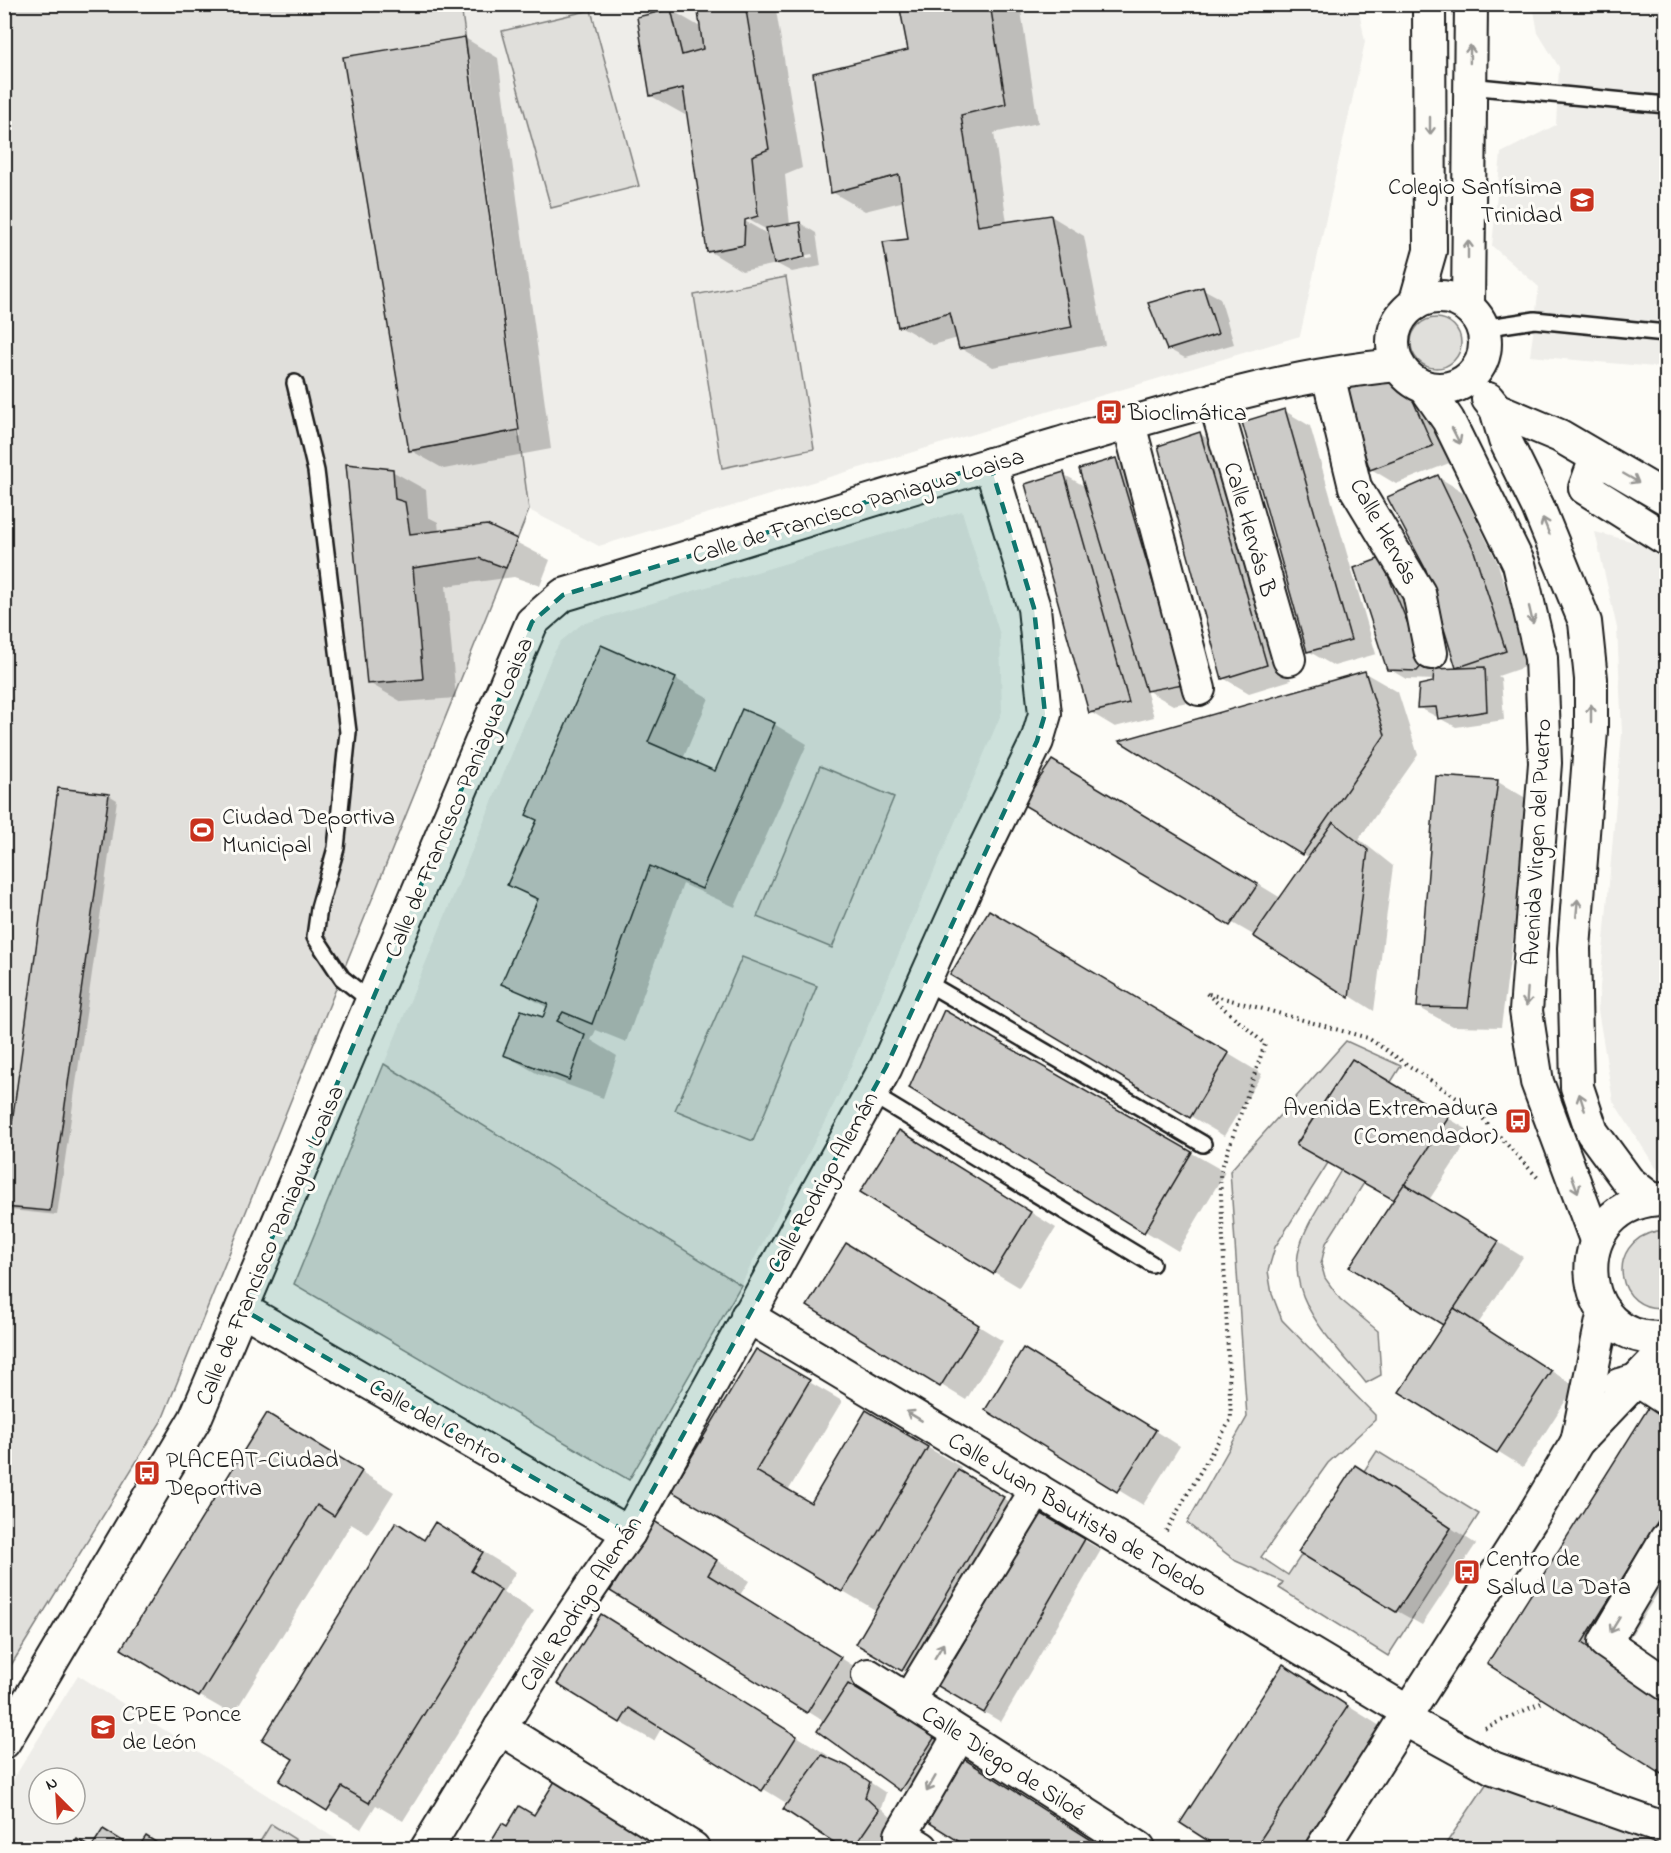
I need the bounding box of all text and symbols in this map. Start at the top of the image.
one-way arrow [1464,44,1475,64]
one-way arrow [1424,115,1436,135]
place label: Colegio Santísima Trinidad [1388,171,1563,234]
school or university icon: Colegio Santísima Trinidad [1567,185,1597,215]
one-way arrow [1462,239,1474,259]
bus stop icon: Bioclimática [1094,397,1124,427]
place label: Bioclimática [1127,397,1247,432]
one-way arrow [1450,427,1462,445]
street label: Calle de Francisco Paniagua Loaisa [689,440,1029,575]
street label: Calle Hervás B [1213,458,1285,601]
street label: Calle Hervás [1339,473,1426,592]
one-way arrow [1622,473,1639,485]
one-way arrow [1540,518,1551,536]
one-way arrow [1526,605,1538,624]
street label: Calle de Francisco Paniagua Loaisa [377,632,544,964]
one-way arrow [1585,704,1597,724]
street label: Avenida Virgen del Puerto [1515,718,1562,966]
place label: Ciudad Deportiva Municipal [222,801,395,864]
sports icon: Ciudad Deportiva Municipal [187,815,217,845]
one-way arrow [1572,898,1583,918]
one-way arrow [1521,987,1532,1007]
street label: Calle de Francisco Paniagua Loaisa [188,1080,355,1412]
street label: Calle Rodrigo Alemán [760,1086,889,1281]
place label: Avenida Extremadura (Comendador) [1283,1092,1498,1155]
one-way arrow [1576,1093,1587,1112]
bus stop icon: Avenida Extremadura (Comendador) [1503,1106,1533,1136]
one-way arrow [1570,1174,1581,1193]
street label: Calle del Centro [361,1371,508,1476]
one-way arrow [906,1410,923,1422]
street label: Calle Juan Bautista de Toledo [940,1425,1213,1608]
place label: PLACEAT-Ciudad Deportiva [165,1444,339,1507]
bus stop icon: PLACEAT-Ciudad Deportiva [132,1458,162,1488]
street label: Calle Rodrigo Alemán [512,1510,652,1699]
place label: Centro de Salud La Data [1486,1543,1631,1606]
bus stop icon: Centro de Salud La Data [1452,1557,1482,1587]
one-way arrow [1608,1616,1620,1633]
one-way arrow [933,1643,945,1660]
place label: CPEE Ponce de León [122,1698,241,1761]
street label: Calle Diego de Siloé [913,1698,1092,1831]
school or university icon: CPEE Ponce de León [88,1712,118,1742]
north arrow [27,1766,87,1826]
text: N [42,1771,62,1797]
one-way arrow [925,1775,936,1793]

